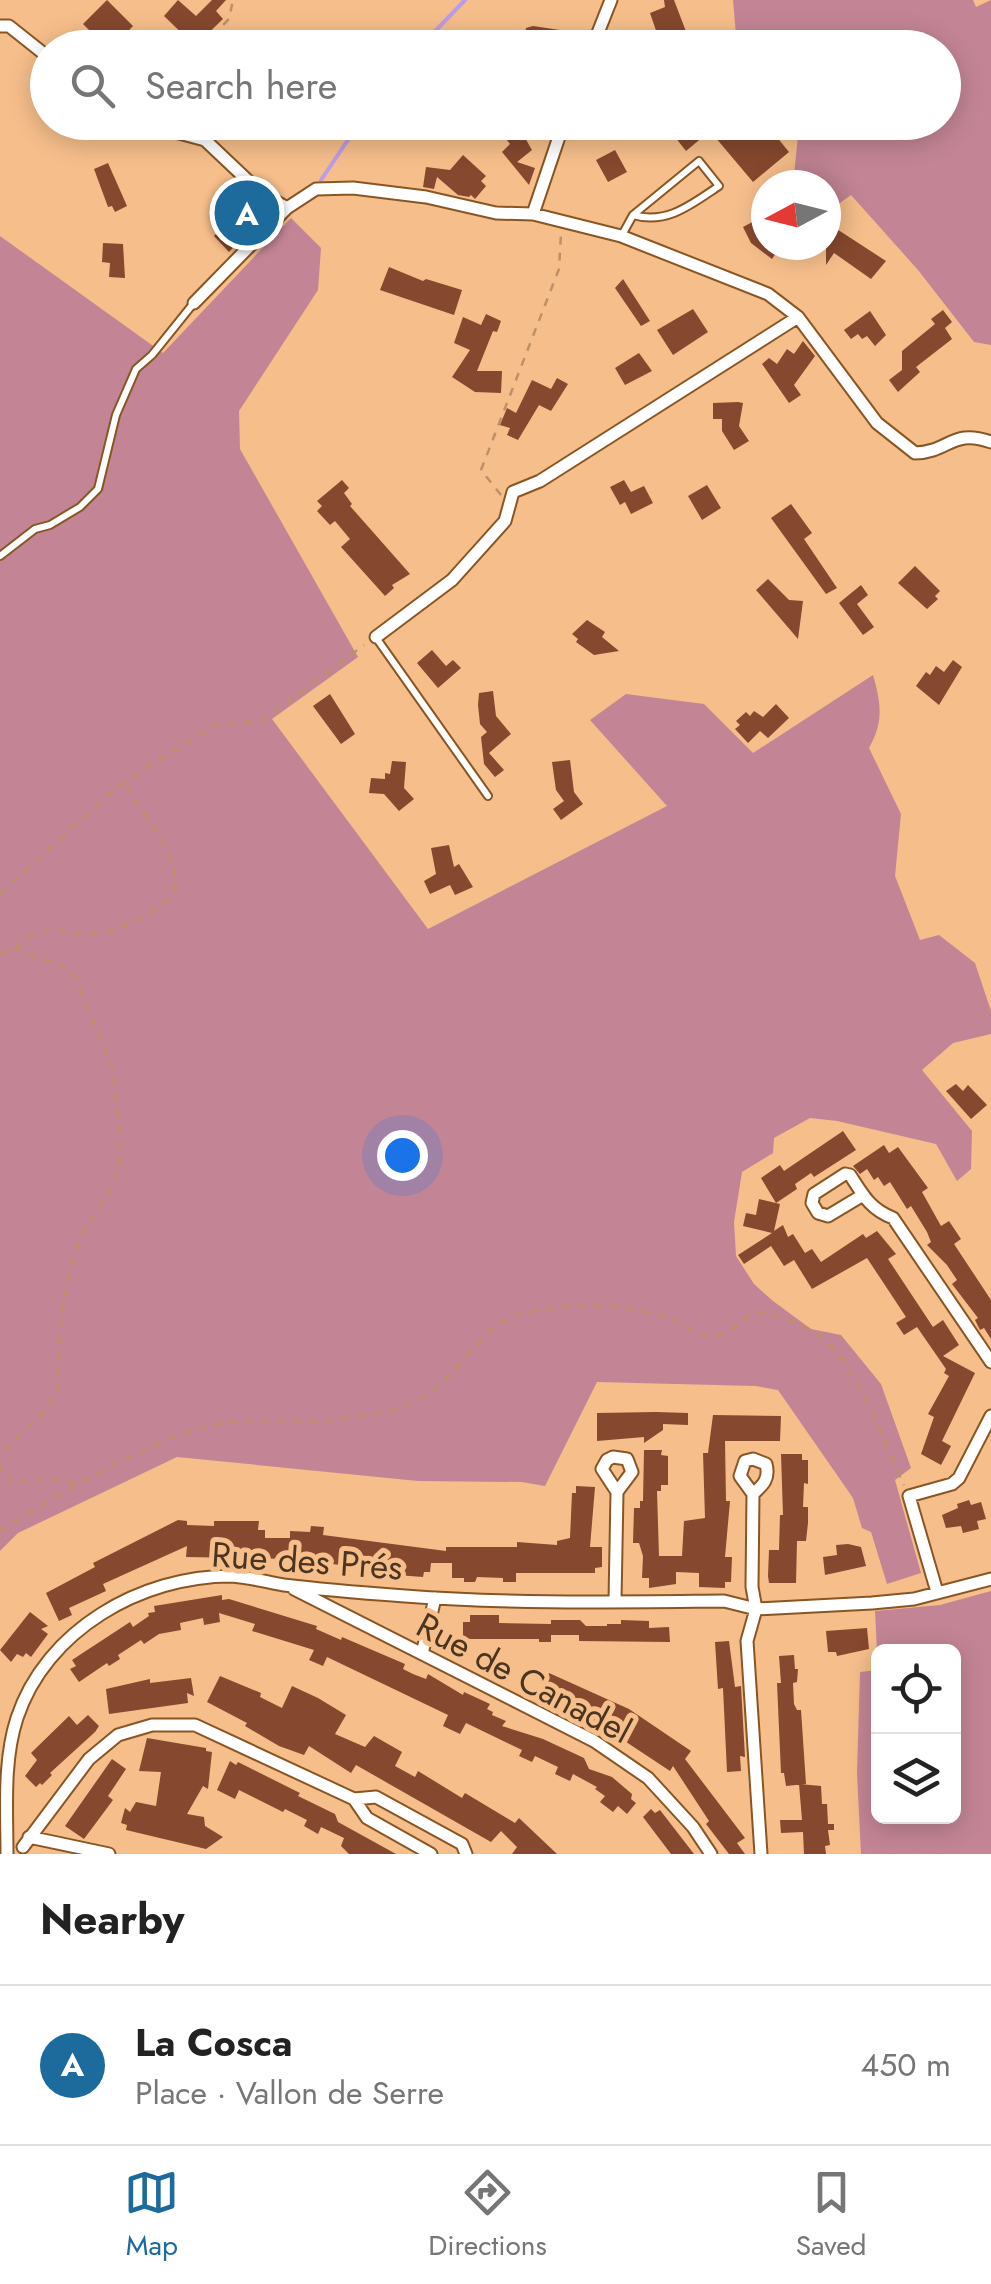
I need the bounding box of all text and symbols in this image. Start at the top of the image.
search box [30,30,961,140]
icon: search [65,58,120,113]
text: Search here [145,58,337,113]
north arrow [751,170,841,260]
pin: A [214,176,280,250]
your location [377,1130,428,1181]
street label: Rue des Prés [210,1529,404,1593]
street label: Rue de Canadel [408,1600,640,1756]
map controls [871,1644,961,1824]
button: locate [871,1644,961,1734]
button: layers [871,1734,961,1824]
text: Nearby [40,1889,184,1950]
text: La Cosca [135,2015,293,2070]
text: A [61,2042,84,2088]
text: 450 m [861,2042,951,2088]
text: Place · Vallon de Serre [135,2070,444,2116]
tab: Map [124,2165,179,2266]
tab: Directions [428,2165,547,2266]
tab: Saved [796,2165,867,2266]

